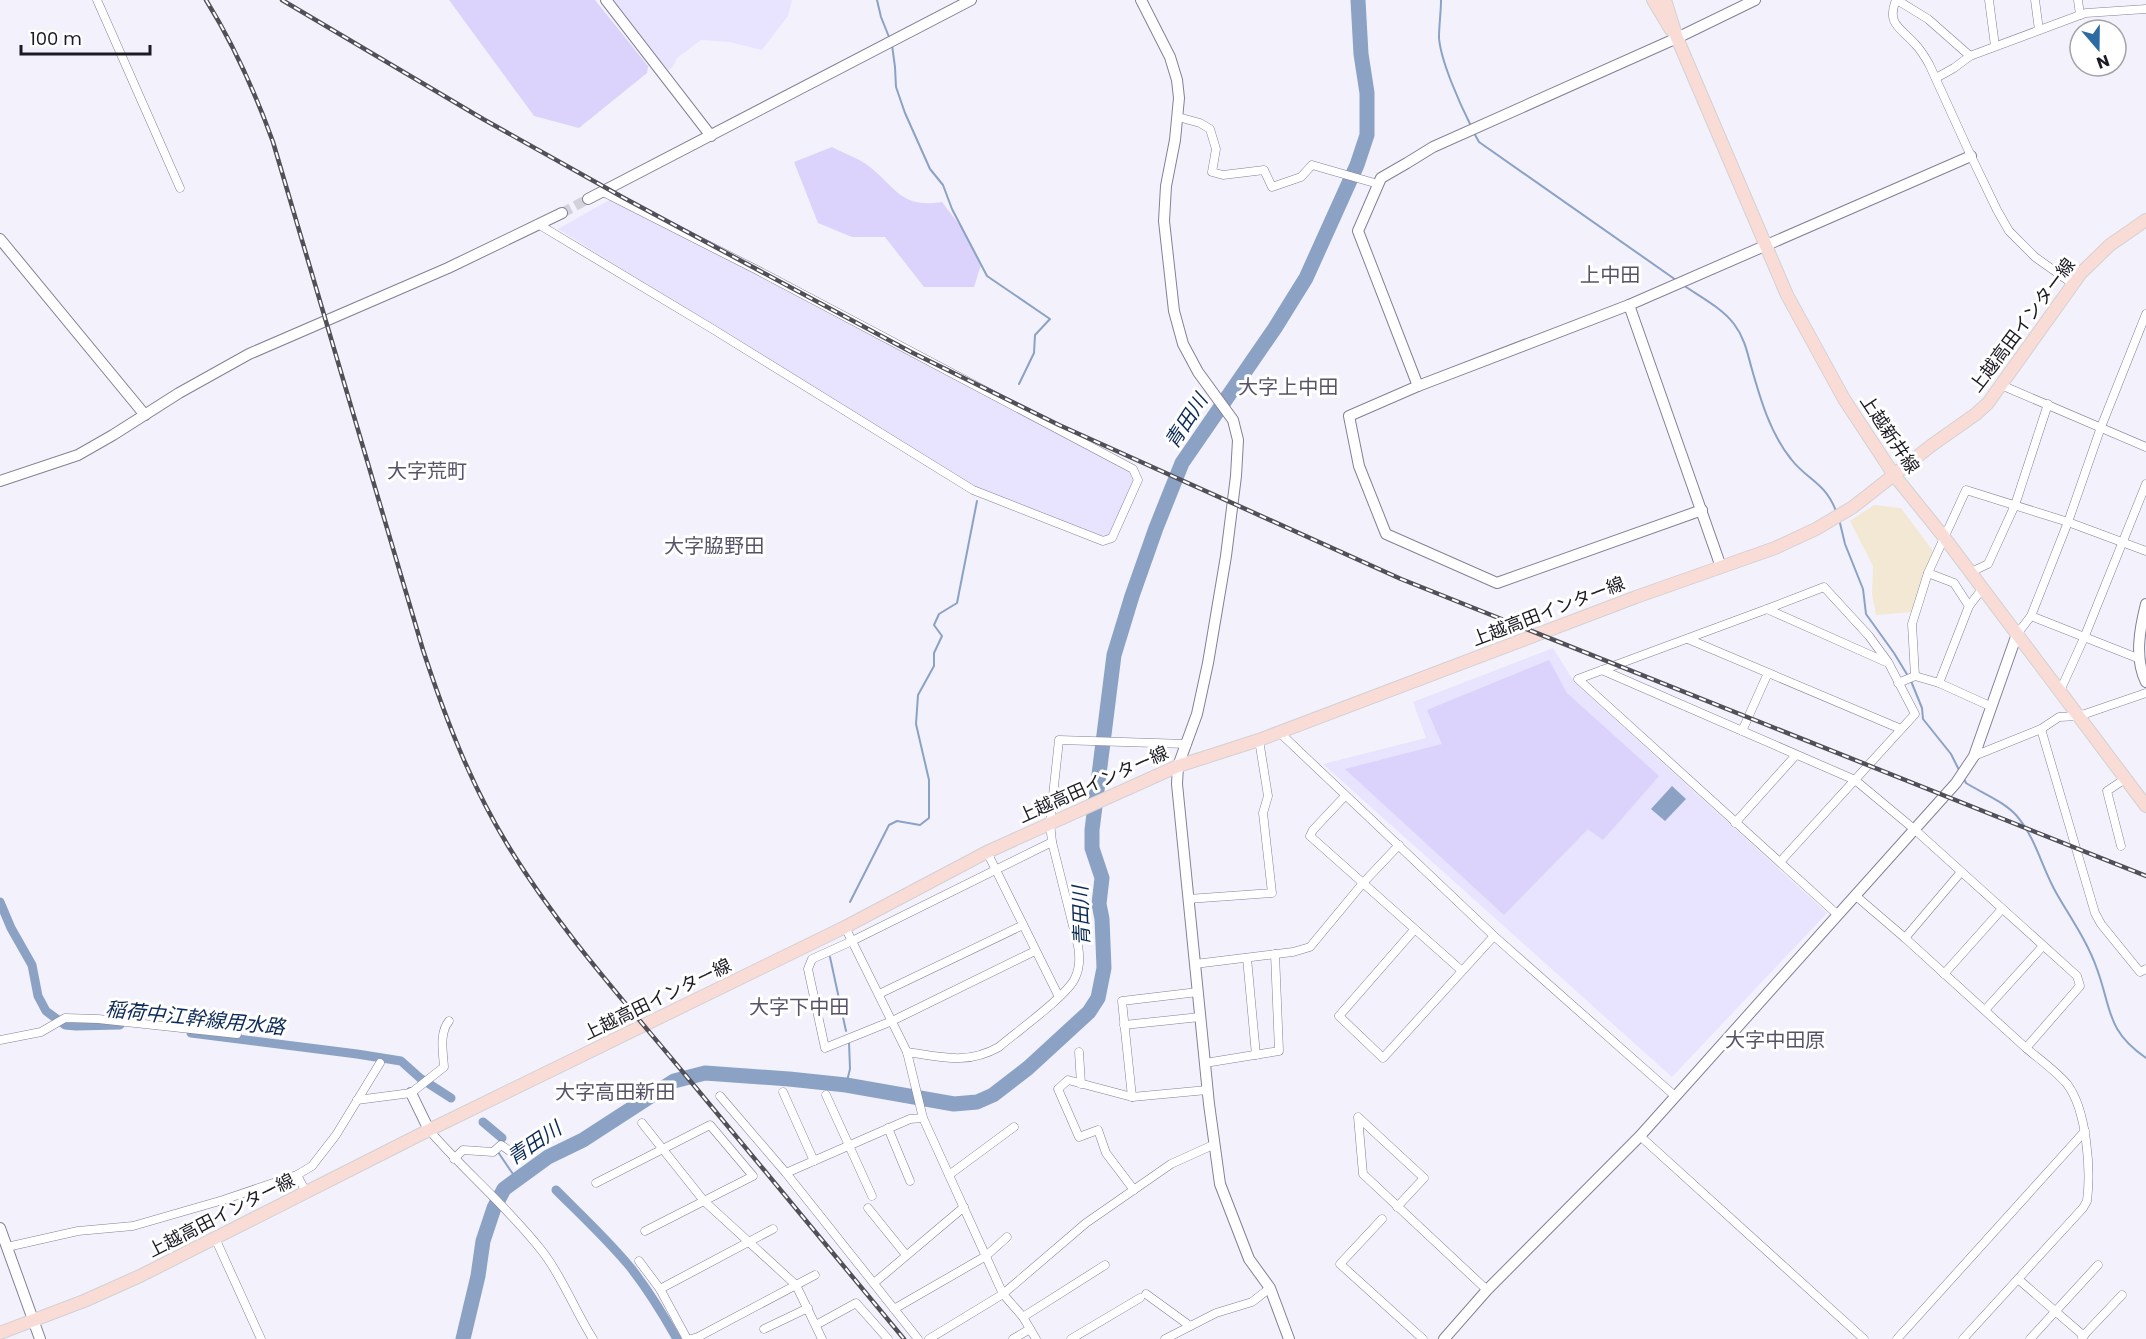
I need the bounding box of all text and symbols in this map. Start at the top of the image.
scale bar [21,18,150,56]
north arrow [2068,18,2128,78]
text: 100 m [30,26,82,51]
text: N [2093,49,2113,74]
street label: 上越高田インター線 [1963,253,2081,397]
district label: 上中田 [1580,261,1640,289]
district label: 大字上中田 [1238,373,1338,401]
water label: 青田川 [1158,387,1215,454]
street label: 上越新井線 [1854,390,1926,478]
district label: 大字荒町 [387,457,467,485]
district label: 大字脇野田 [664,532,764,560]
street label: 上越高田インター線 [1468,570,1628,652]
street label: 上越高田インター線 [1014,740,1172,828]
water label: 青田川 [1066,884,1096,946]
street label: 上越高田インター線 [579,952,735,1046]
district label: 大字下中田 [749,993,849,1021]
water label: 稲荷中江幹線用水路 [104,995,288,1042]
district label: 大字中田原 [1725,1026,1825,1054]
district label: 大字高田新田 [555,1078,675,1106]
water label: 青田川 [501,1113,568,1171]
street label: 上越高田インター線 [143,1167,299,1263]

